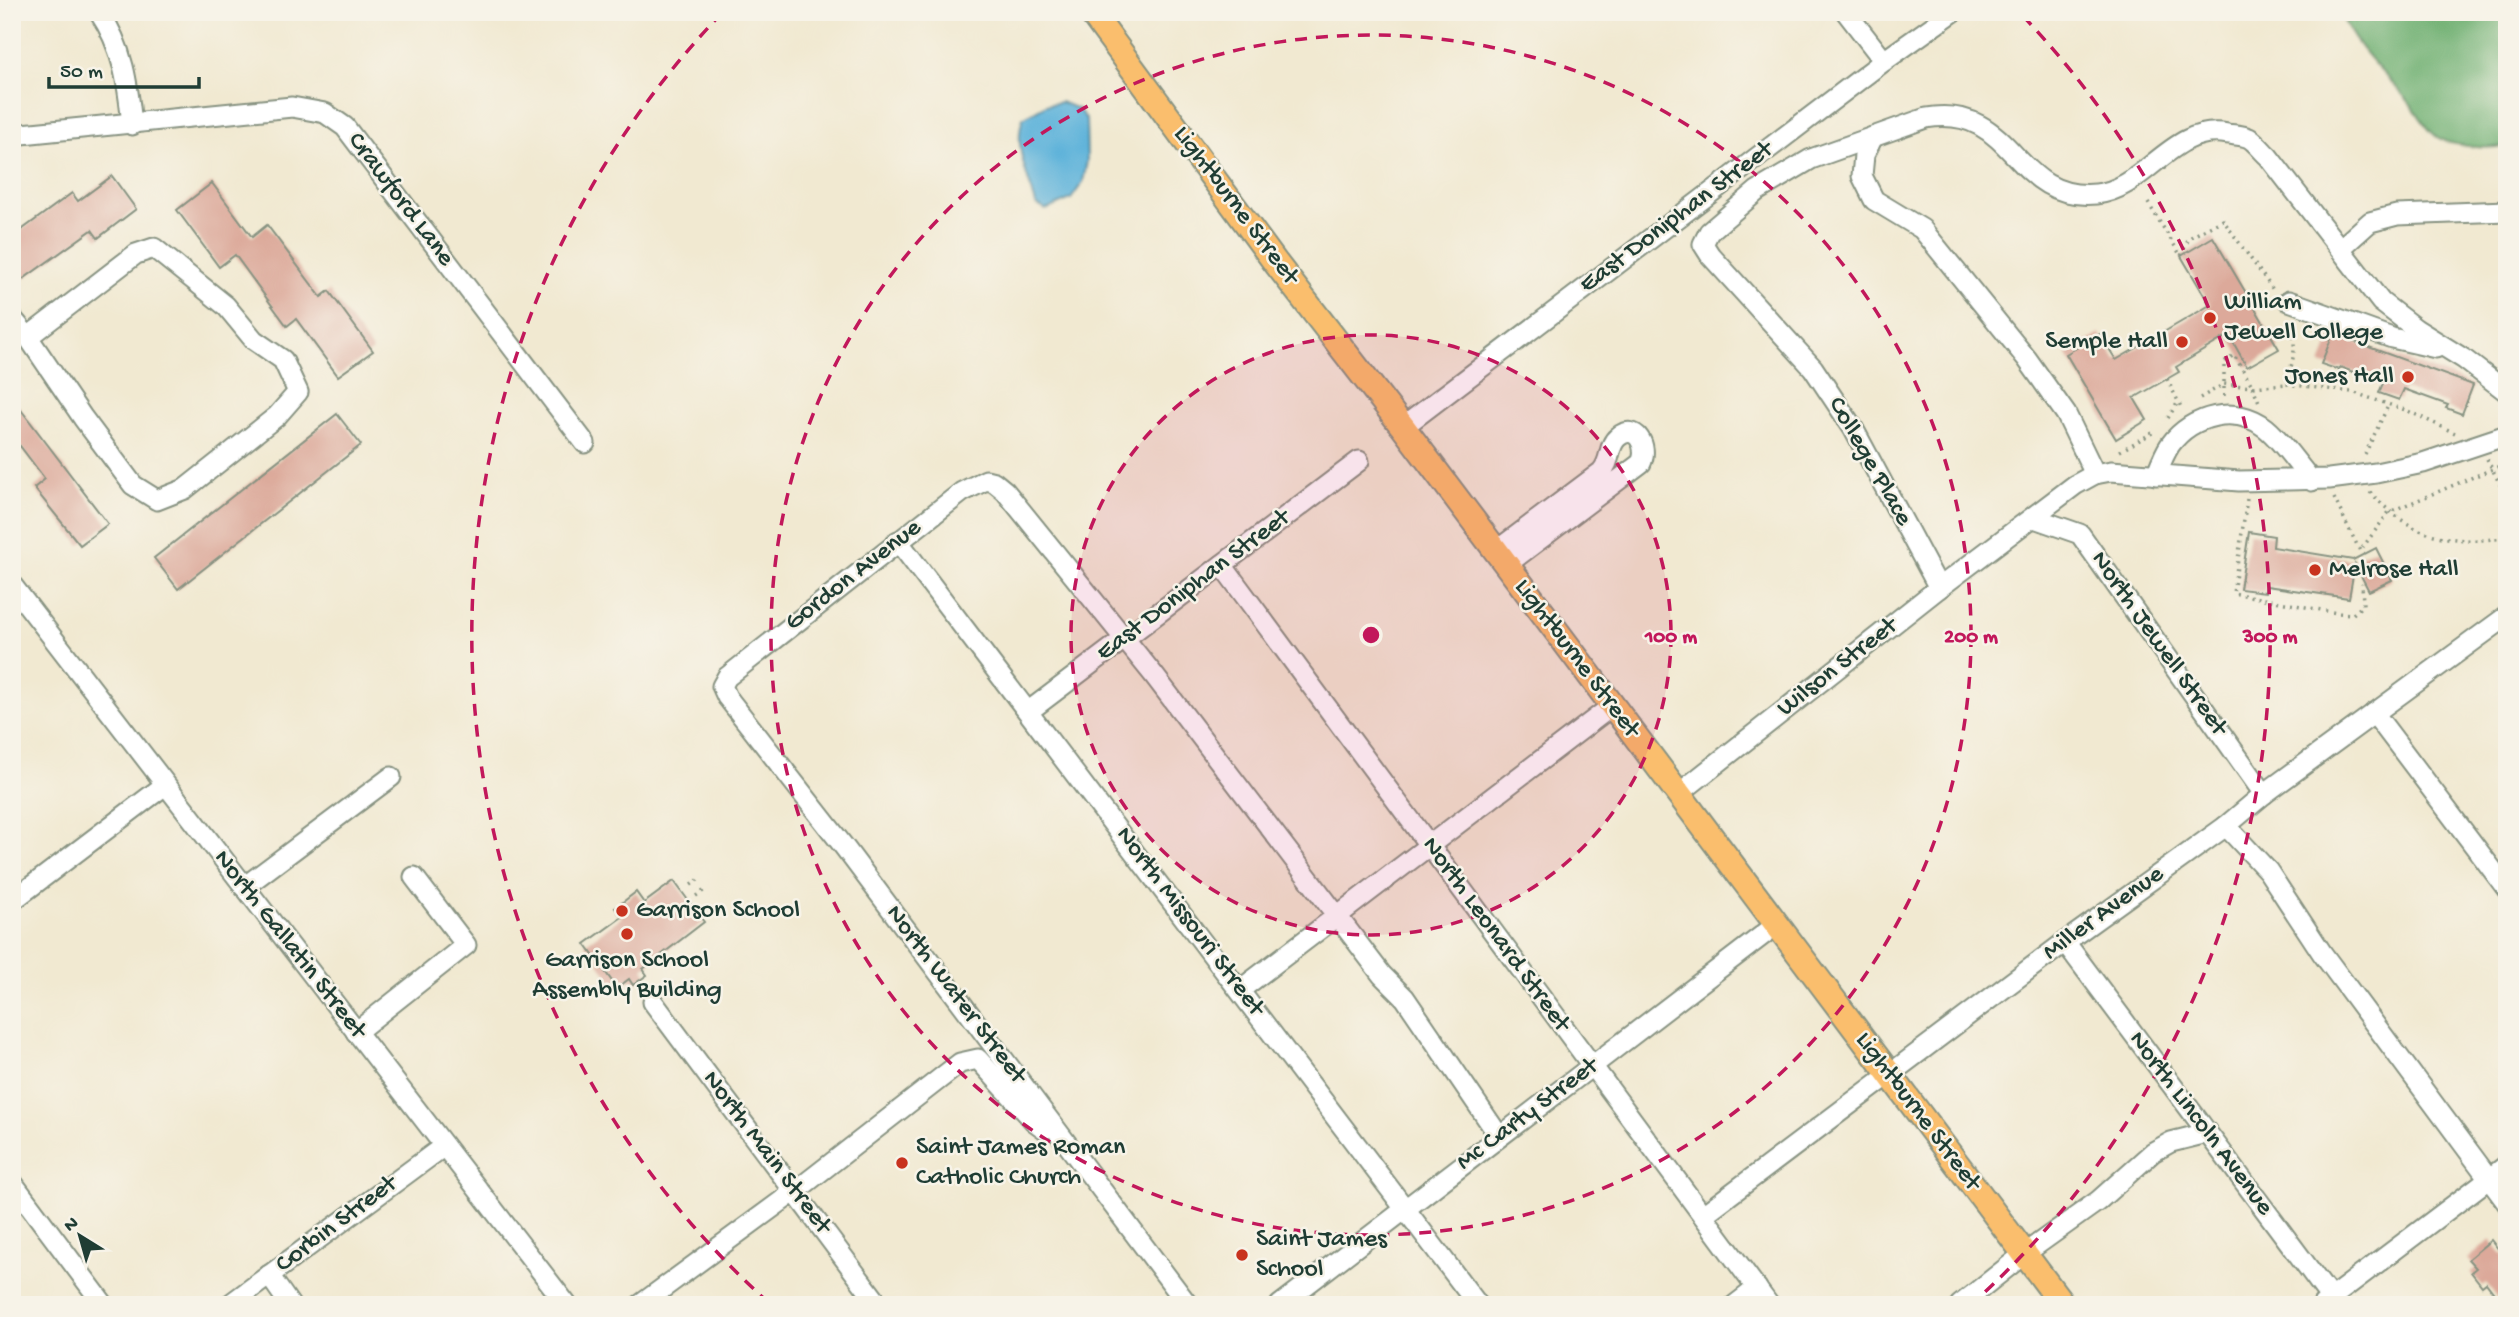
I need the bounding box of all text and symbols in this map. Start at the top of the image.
scale bar [49,46,200,90]
text: 50 m [60,61,103,86]
street label: Lightburne Street [1165,120,1306,293]
street label: Crawford Lane [340,127,461,274]
street label: East Doniphan Street [1574,134,1782,301]
place label: William Jewell College [2224,288,2384,349]
marker: William Jewell College [2202,310,2218,326]
place label: Semple Hall [2045,327,2168,358]
marker: Semple Hall [2174,334,2190,350]
place label: Jones Hall [2285,362,2394,393]
marker: Jones Hall [2400,369,2416,385]
street label: College Place [1820,392,1919,532]
street label: East Doniphan Street [1091,502,1299,669]
street label: Gordon Avenue [780,513,929,639]
street label: North Jewell Street [2083,546,2235,744]
place label: Melrose Hall [2329,555,2459,586]
marker: Melrose Hall [2307,562,2323,578]
street label: Lightburne Street [1506,573,1647,746]
street label: Wilson Street [1772,610,1906,725]
centre of rings [1359,623,1383,647]
text: 100 m [1644,626,1697,651]
text: 200 m [1944,626,1998,651]
text: 300 m [2242,626,2297,651]
street label: North Missouri Street [1108,821,1272,1025]
street label: North Leonard Street [1414,831,1578,1041]
street label: North Gallatin Street [206,844,374,1048]
street label: Miller Avenue [2037,859,2171,968]
place label: Garrison School [636,896,800,927]
street label: North Water Street [878,900,1034,1092]
marker: Garrison School [614,903,630,919]
marker: Garrison School Assembly Building [619,926,635,942]
place label: Garrison School Assembly Building [532,946,722,1007]
street label: Lightburne Street [1847,1026,1988,1199]
street label: North Lincoln Avenue [2121,1026,2280,1223]
street label: Mc Carty Street [1451,1050,1607,1178]
street label: North Main Street [695,1065,839,1243]
place label: Saint James Roman Catholic Church [916,1133,1126,1194]
marker: Saint James Roman Catholic Church [894,1155,910,1171]
street label: Corbin Street [270,1168,406,1281]
north arrow [46,1202,116,1272]
text: N [60,1212,84,1238]
place label: Saint James School [1256,1225,1388,1286]
marker: Saint James School [1234,1247,1250,1263]

